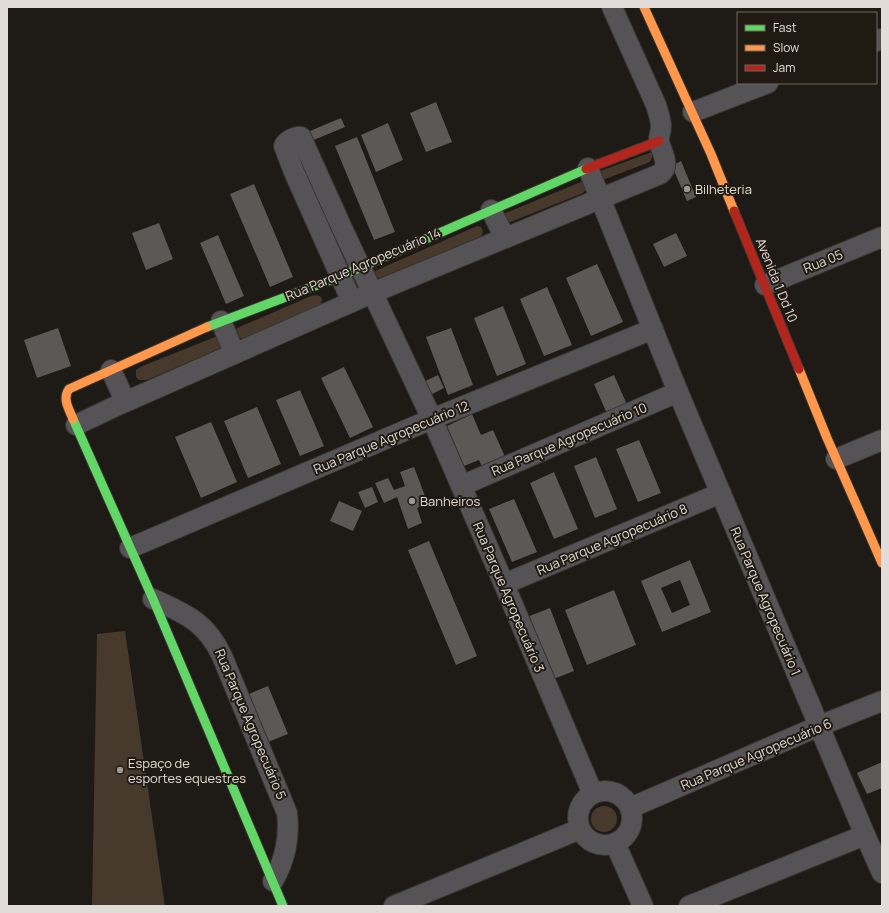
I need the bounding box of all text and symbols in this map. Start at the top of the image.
legend [737,12,877,84]
text: Fast [773,19,797,36]
text: Slow [773,39,799,56]
text: Jam [773,59,795,76]
place label: Bilheteria [695,180,752,198]
marker: Bilheteria [682,184,692,194]
street label: Rua Parque Agropecuário 14 [283,223,444,305]
street label: Avenida 1 Dd 10 [752,235,802,325]
street label: Rua 05 [801,245,845,277]
street label: Rua Parque Agropecuário 12 [311,396,471,478]
street label: Rua Parque Agropecuário 10 [488,398,650,480]
place label: Banheiros [420,492,480,510]
marker: Banheiros [407,496,417,506]
street label: Rua Parque Agropecuário 8 [534,499,690,579]
street label: Rua Parque Agropecuário 3 [469,519,549,675]
street label: Rua Parque Agropecuário 1 [727,524,805,678]
street label: Rua Parque Agropecuário 5 [211,646,291,802]
street label: Rua Parque Agropecuário 6 [678,714,834,794]
place label: Espaço de esportes equestres [128,754,246,787]
marker: Espaço de esportes equestres [115,765,125,775]

